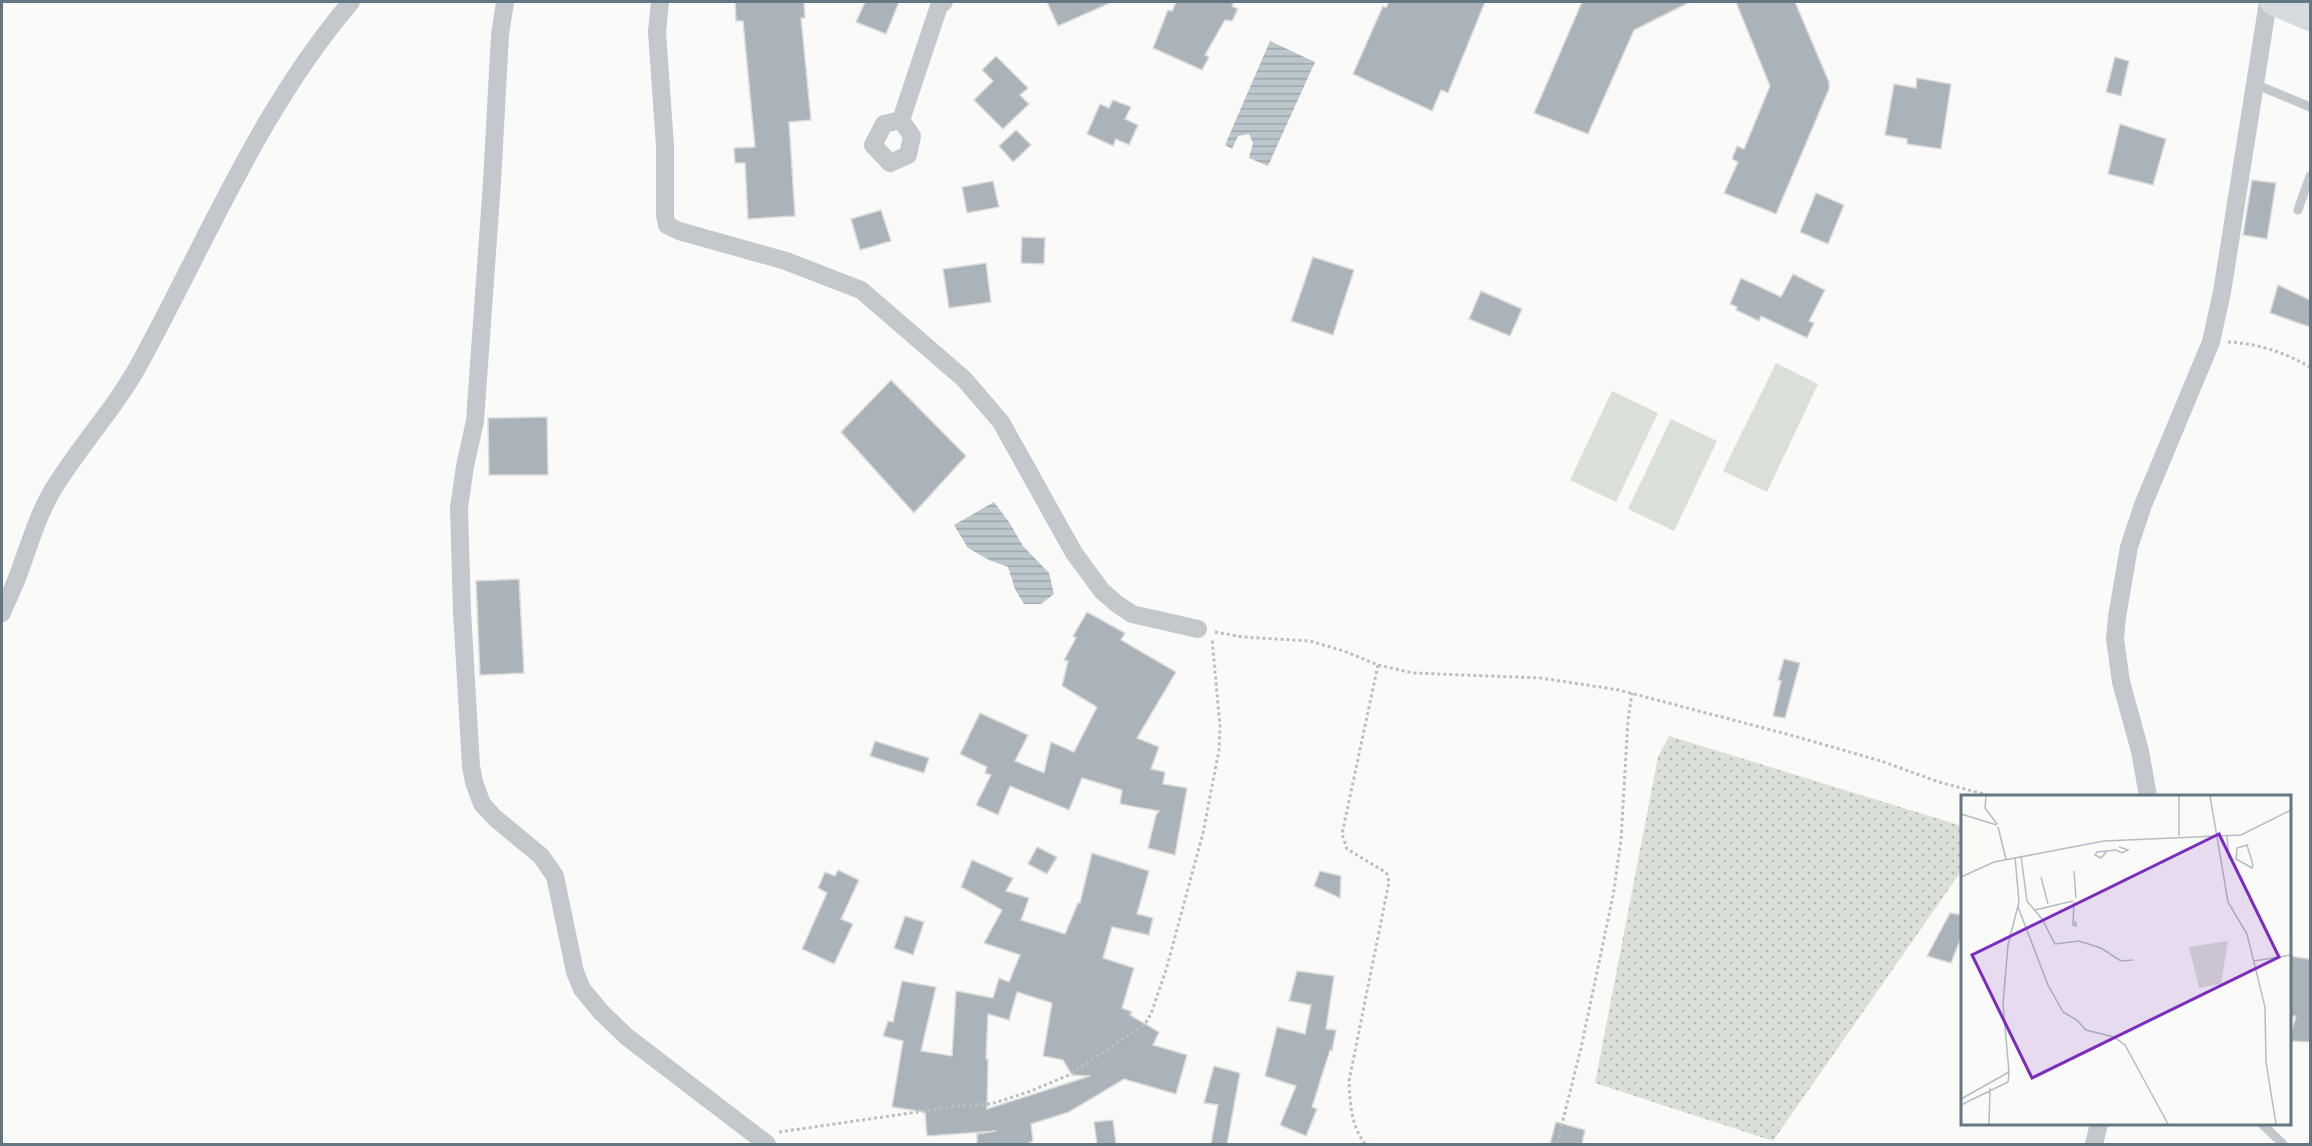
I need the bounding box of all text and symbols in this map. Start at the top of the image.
inset map [1961,795,2291,1125]

